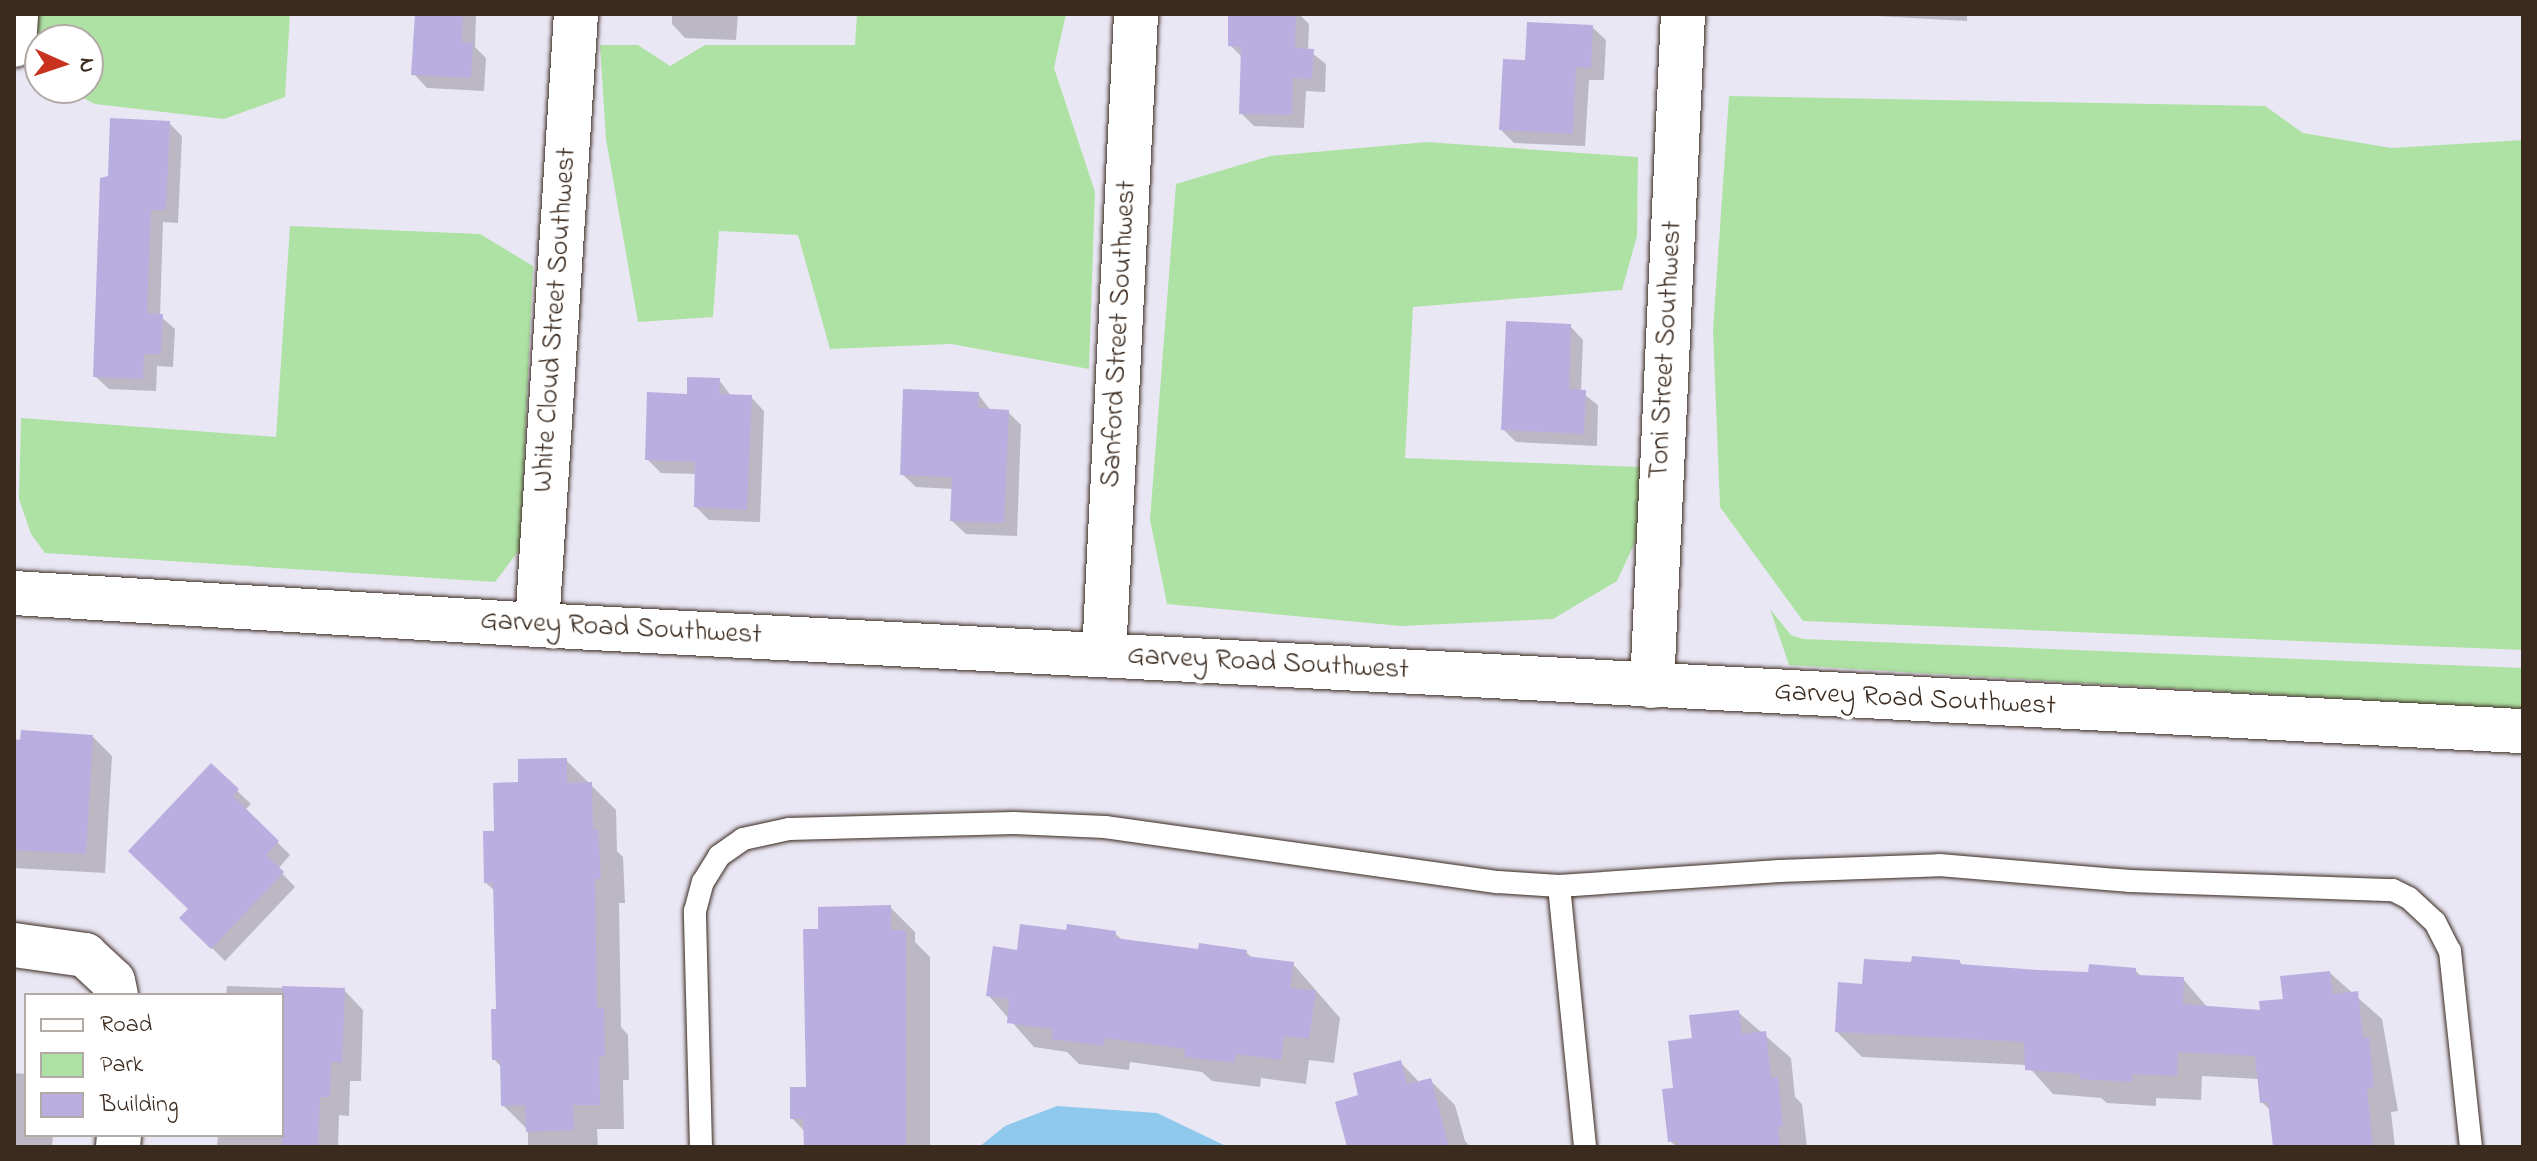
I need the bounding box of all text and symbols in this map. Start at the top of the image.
north arrow [24,24,104,104]
text: N [70,57,102,73]
street label: White Cloud Street Southwest [527,146,585,494]
street label: Sanford Street Southwest [1095,180,1145,488]
street label: Toni Street Southwest [1643,220,1691,480]
street label: Garvey Road Southwest [479,605,763,653]
street label: Garvey Road Southwest [1126,640,1410,688]
street label: Garvey Road Southwest [1773,676,2057,724]
legend [24,993,284,1137]
text: Road [100,1008,152,1043]
text: Park [100,1048,143,1083]
text: Building [100,1088,179,1123]

